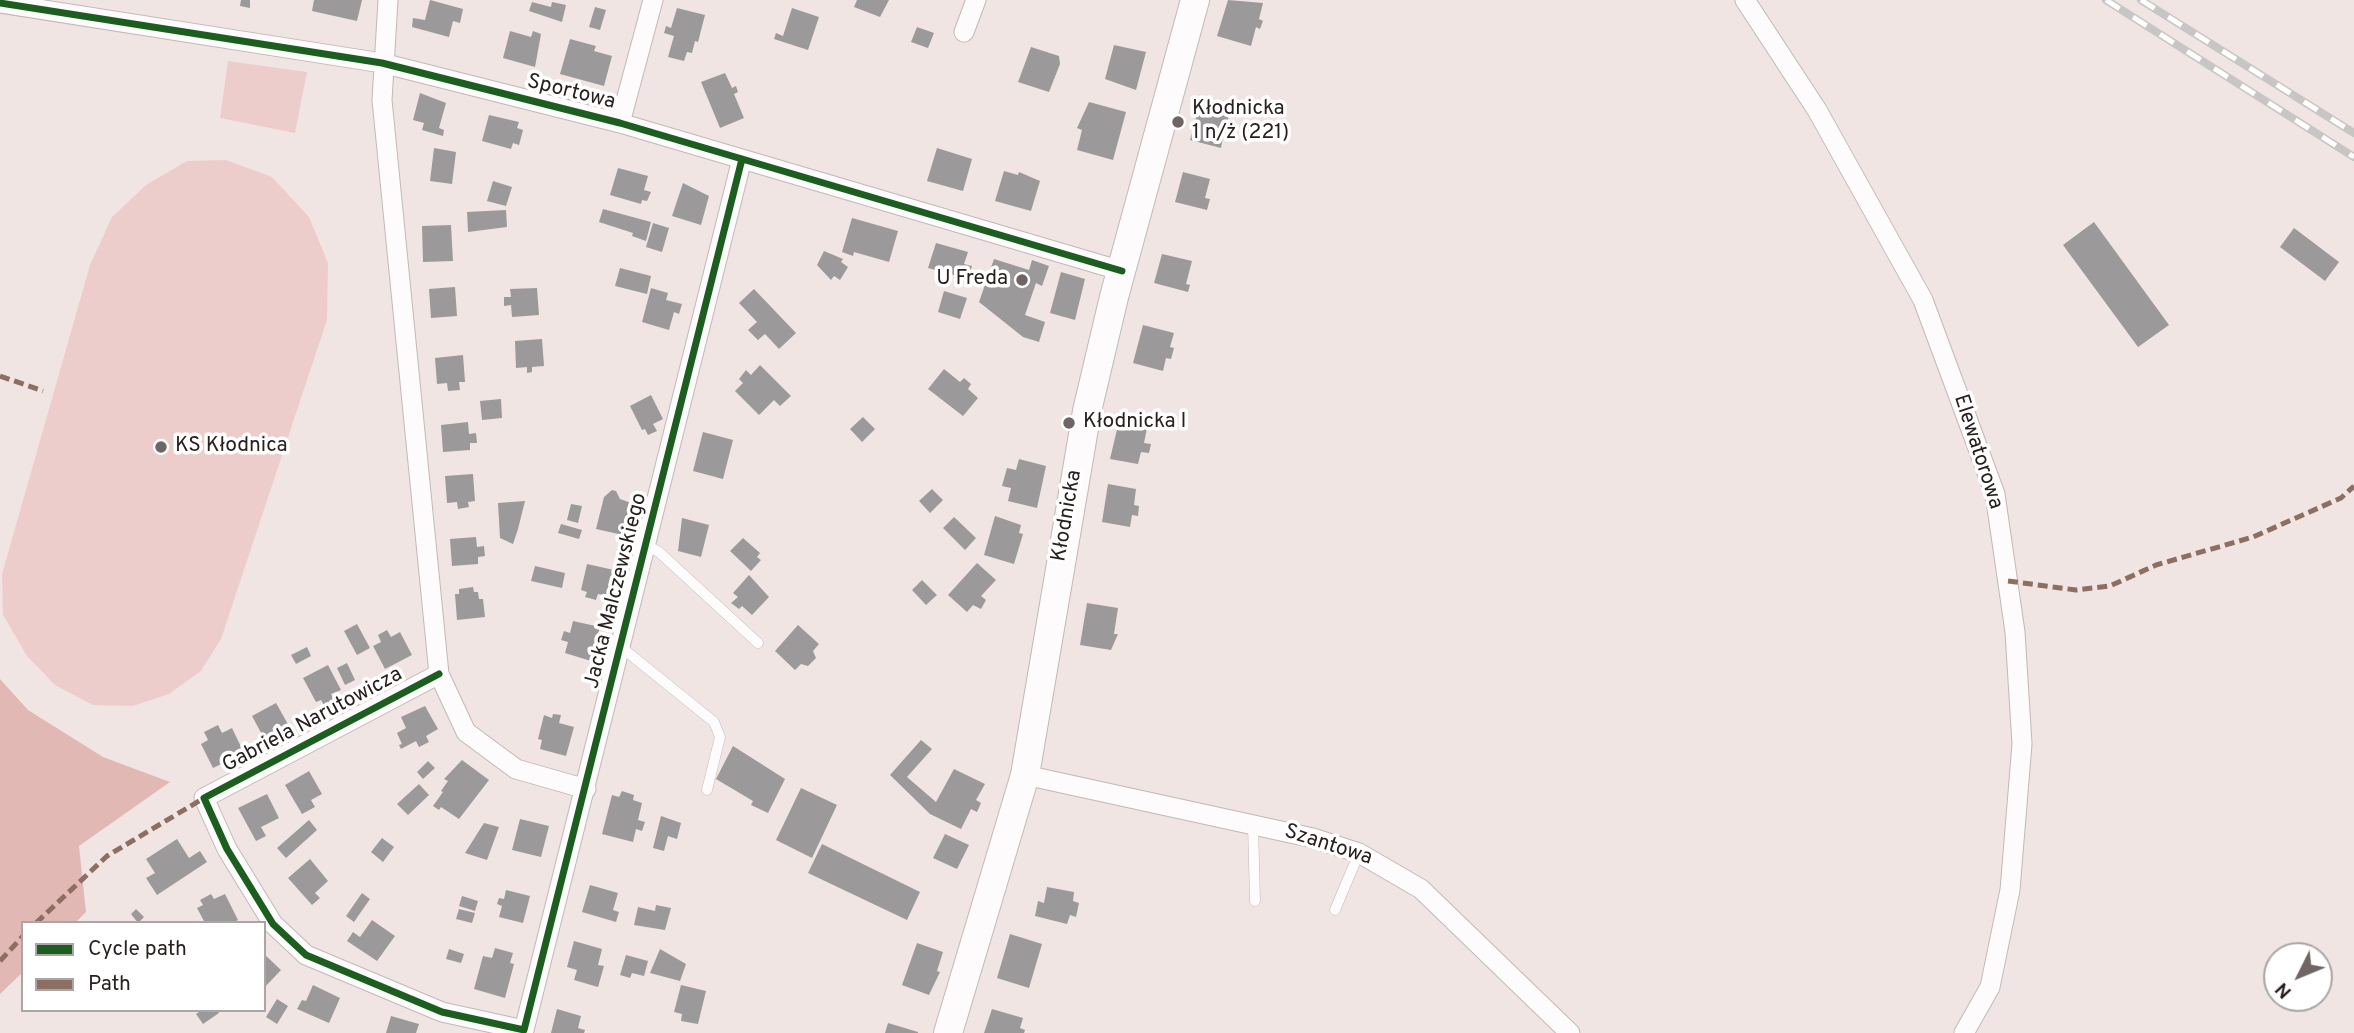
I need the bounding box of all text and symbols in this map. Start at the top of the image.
street label: Sportowa [524,70,618,116]
place label: Kłodnicka 1 n/ż (221) [1192,97,1289,147]
marker: Kłodnicka 1 n/ż (221) [1170,114,1186,130]
place label: U Freda [936,267,1008,293]
marker: U Freda [1014,272,1030,288]
street label: Elewatorowa [1947,391,2007,513]
place label: Kłodnicka I [1083,410,1186,436]
marker: Kłodnicka I [1061,415,1077,431]
place label: KS Kłodnica [175,434,287,460]
marker: KS Kłodnica [153,439,169,455]
street label: Kłodnicka [1048,468,1088,564]
street label: Jacka Malczewskiego [580,491,654,691]
street label: Gabriela Narutowicza [219,663,407,779]
street label: Szantowa [1281,820,1375,872]
legend [21,921,266,1012]
text: Cycle path [88,936,187,963]
north arrow [2263,942,2333,1012]
text: Path [88,971,131,998]
text: N [2271,977,2298,1003]

